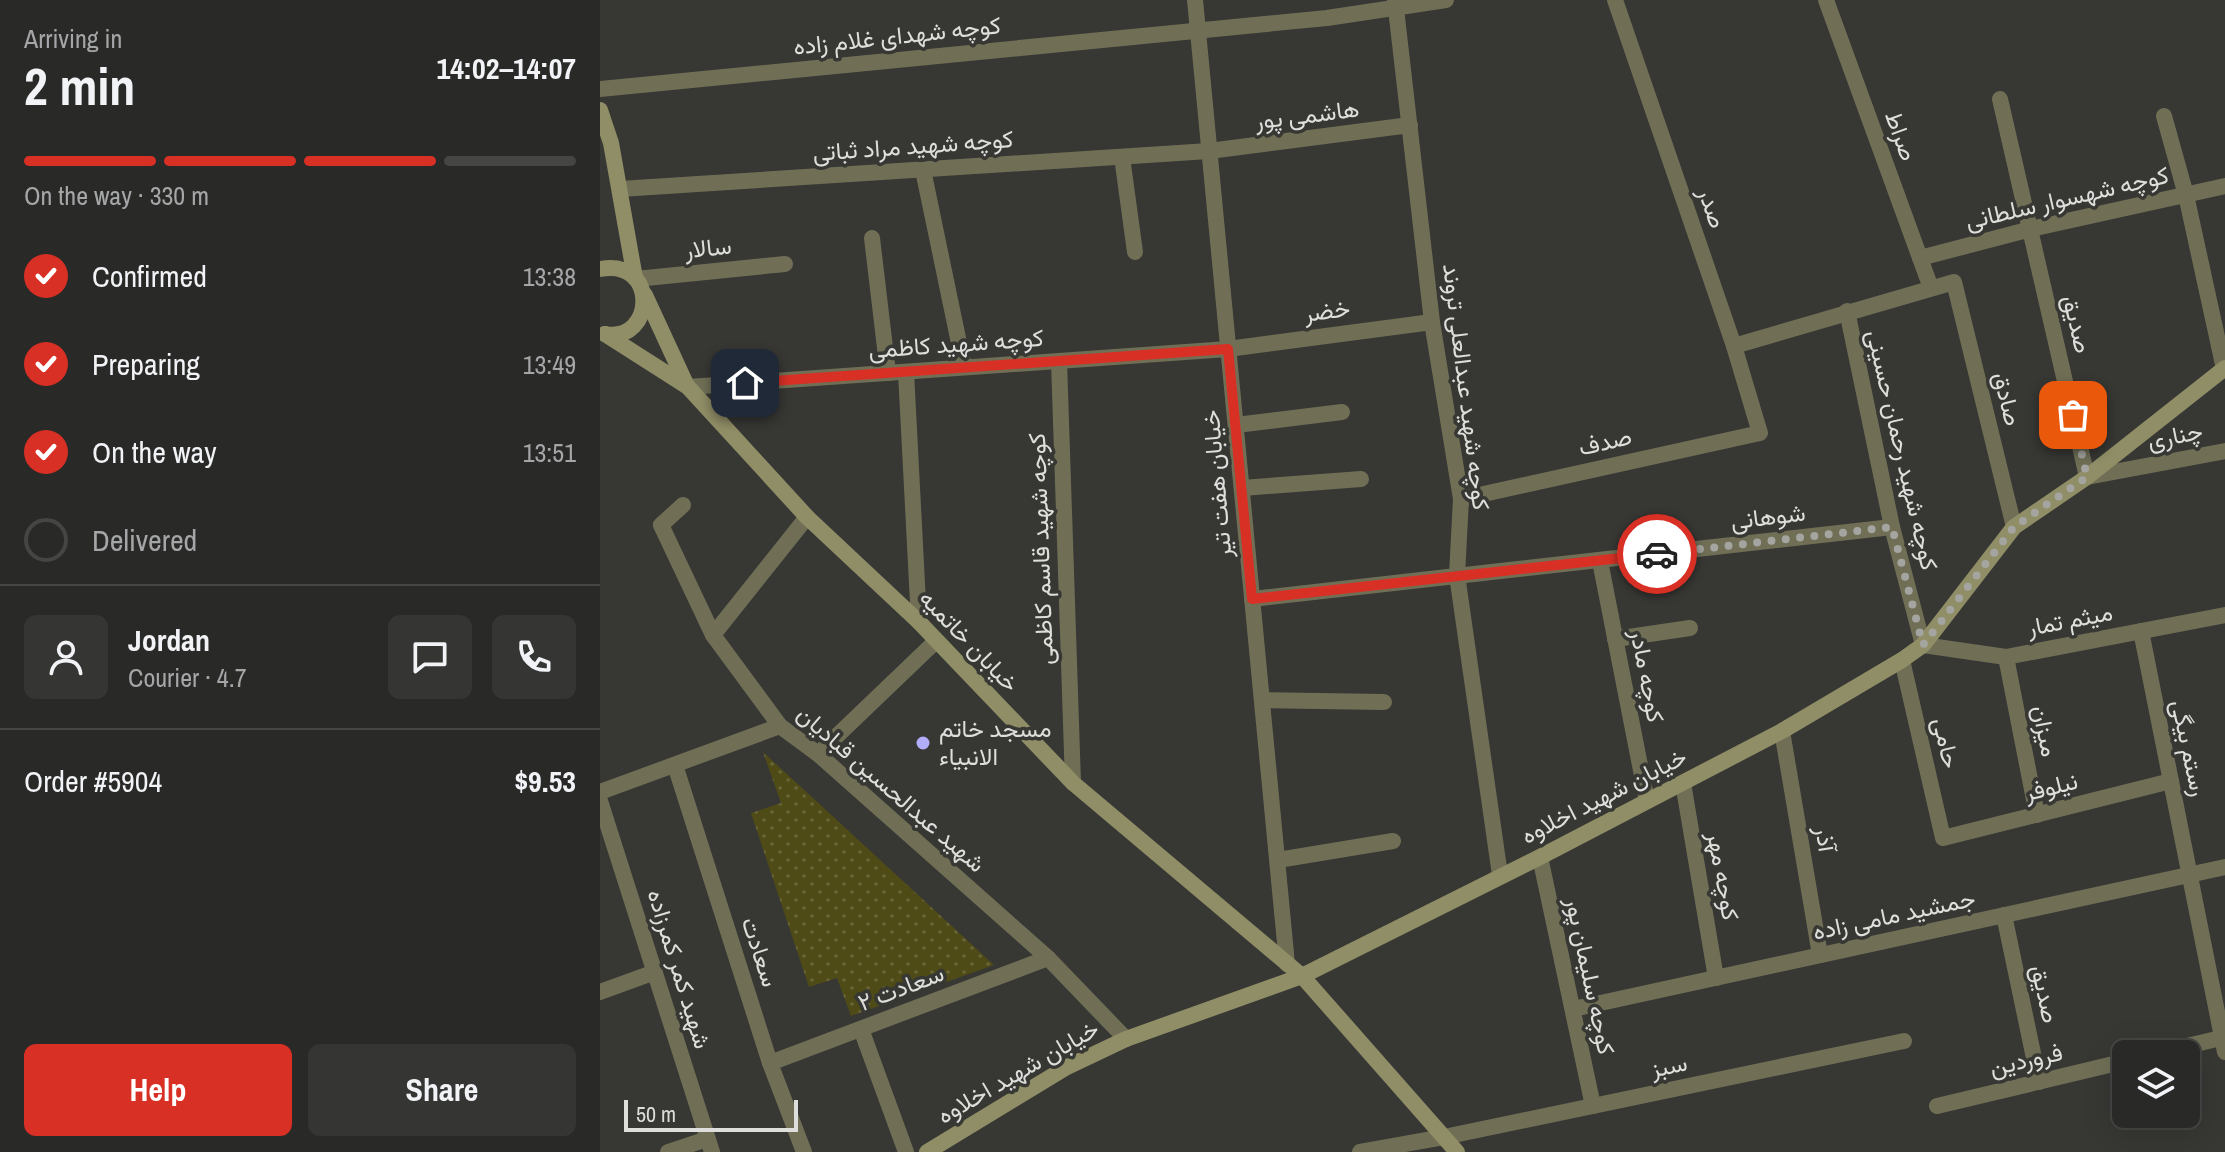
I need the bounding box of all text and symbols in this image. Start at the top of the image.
street label: کوچه شهدای غلام زاده [792,8,1002,63]
text: Arriving in [24,21,122,56]
text: 14:02–14:07 [437,48,576,88]
text: 2 min [24,51,135,121]
street label: هاشمی پور [1252,92,1361,137]
street label: صراط [1878,106,1926,165]
street label: کوچه شهید مراد ثباتی [812,122,1014,169]
street label: کوچه شهسوار سلطانی [1962,158,2172,237]
text: On the way · 330 m [24,178,209,213]
street label: صدر [1691,182,1735,232]
street label: سالار [682,229,733,265]
icon: check [24,254,68,298]
text: Confirmed [92,256,207,296]
text: 13:38 [523,259,576,294]
street label: کوچه شهید عبدالعلی تروند [1435,262,1498,512]
street label: خضر [1301,291,1352,329]
street label: صدیق [2056,292,2100,356]
street label: کوچه شهید کاظمی [867,321,1045,366]
street label: کوچه شهید رحمان حسینی [1859,326,1946,573]
icon: check [24,342,68,386]
text: Preparing [92,344,200,384]
text: 13:49 [523,347,576,382]
pin [711,349,779,417]
icon: home [723,361,767,405]
street label: صادق [1986,368,2030,429]
pin [2039,381,2107,449]
icon: bag [2051,393,2095,437]
street label: خیابان هفت تیر [1194,409,1239,561]
street label: چناری [2144,414,2205,457]
street label: صدف [1575,419,1635,463]
icon: check [24,430,68,474]
text: On the way [92,432,216,472]
street label: کوچه شهید قاسم کاظمی [1020,432,1061,666]
text: 13:51 [523,435,576,470]
street label: شوهانی [1729,496,1807,536]
courier [1617,514,1697,594]
text: Delivered [92,520,197,560]
icon: car [1635,532,1679,576]
street label: خیابان خاتمیه [913,582,1027,698]
street label: میثم تمار [2023,595,2115,644]
button: person [24,615,108,699]
button: chat [388,615,472,699]
button: phone [492,615,576,699]
text: Jordan [128,620,210,660]
street label: کوچه مادر [1622,626,1673,725]
text: Courier · 4.7 [128,660,247,695]
street label: رستم بیگی [2163,696,2216,799]
street label: شهید عبدالحسین قبادیان [791,697,993,879]
street label: میزان [2025,702,2067,759]
place label: مسجد خاتم الانبیاء [939,712,1052,772]
street label: حامی [1926,714,1968,771]
marker: مسجد خاتم الانبیاء [914,734,932,752]
street label: خیابان شهید اخلاوه [1515,740,1692,851]
text: Order #5904 [24,761,162,801]
text: $9.53 [514,761,576,801]
street label: نیلوفر [2020,764,2081,808]
street label: آذر [1808,823,1844,856]
street label: کوچه مهر [1699,828,1747,923]
street label: جمشید مامی زاده [1810,881,1978,947]
street label: شهید کمر کمرزاده [641,885,719,1052]
street label: کوچه سلیمان پور [1558,893,1623,1058]
street label: سعادت [735,913,787,991]
street label: سعادت ۲ [853,956,948,1018]
street label: صدیق [2024,962,2068,1026]
street label: خیابان شهید اخلاوه [931,1012,1104,1130]
street label: فروردین [1986,1035,2065,1083]
map controls [2112,1040,2200,1128]
button: layers [2112,1040,2200,1128]
button: Help [24,1044,292,1136]
button: Share [308,1044,576,1136]
street label: سبز [1647,1046,1690,1085]
scale bar [624,1096,798,1132]
text: 50 m [636,1099,676,1129]

